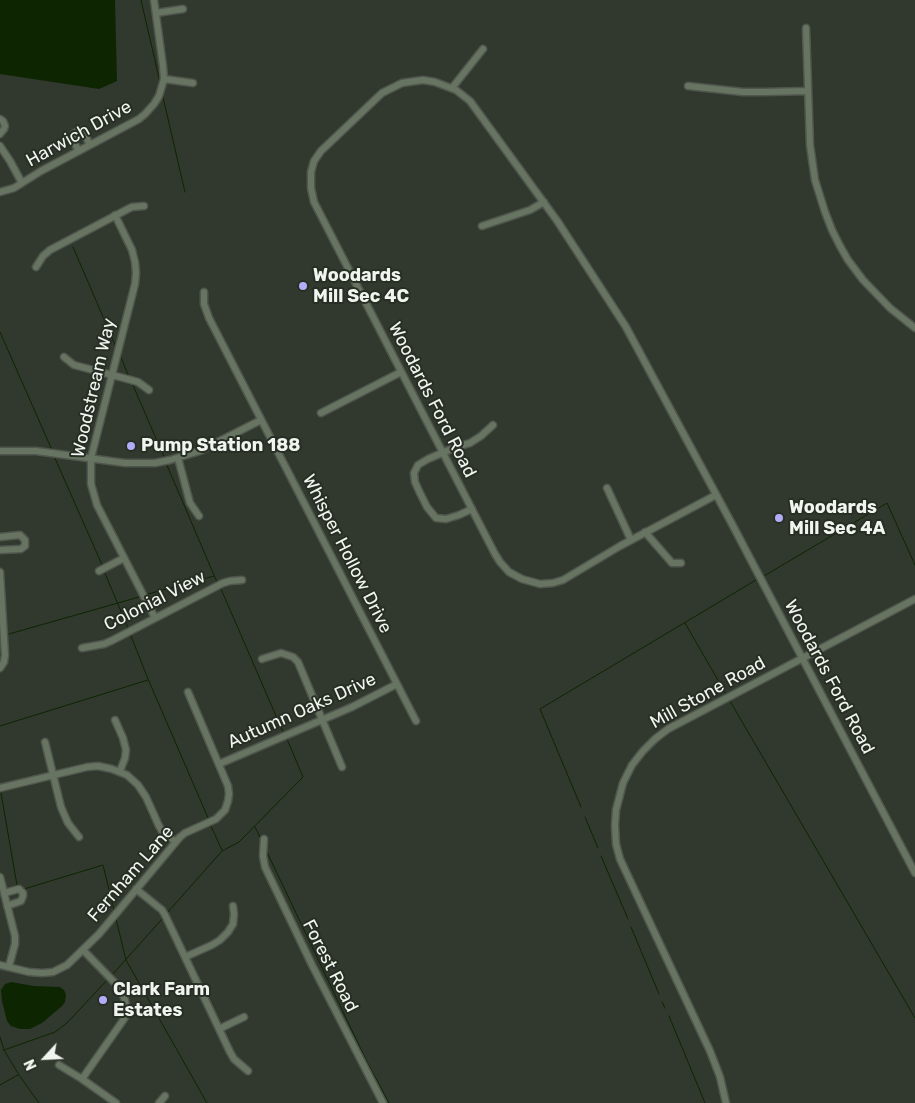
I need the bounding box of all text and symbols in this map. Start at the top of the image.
street label: Harwich Drive [23,96,135,172]
place label: Woodards Mill Sec 4C [313,265,409,308]
marker: Woodards Mill Sec 4C [297,280,309,292]
street label: Woodstream Way [67,316,121,460]
street label: Woodards Ford Road [383,319,481,481]
place label: Pump Station 188 [141,435,301,457]
marker: Pump Station 188 [125,440,137,452]
street label: Whisper Hollow Drive [298,471,396,637]
place label: Woodards Mill Sec 4A [789,497,885,540]
marker: Woodards Mill Sec 4A [773,512,785,524]
street label: Colonial View [100,566,210,636]
street label: Woodards Ford Road [779,596,879,758]
street label: Mill Stone Road [647,652,769,734]
street label: Autumn Oaks Drive [224,669,380,753]
street label: Fernham Lane [83,821,179,927]
street label: Forest Road [298,916,362,1016]
place label: Clark Farm Estates [113,979,210,1022]
marker: Clark Farm Estates [97,994,109,1006]
north arrow [20,1033,70,1083]
text: N [21,1056,41,1073]

